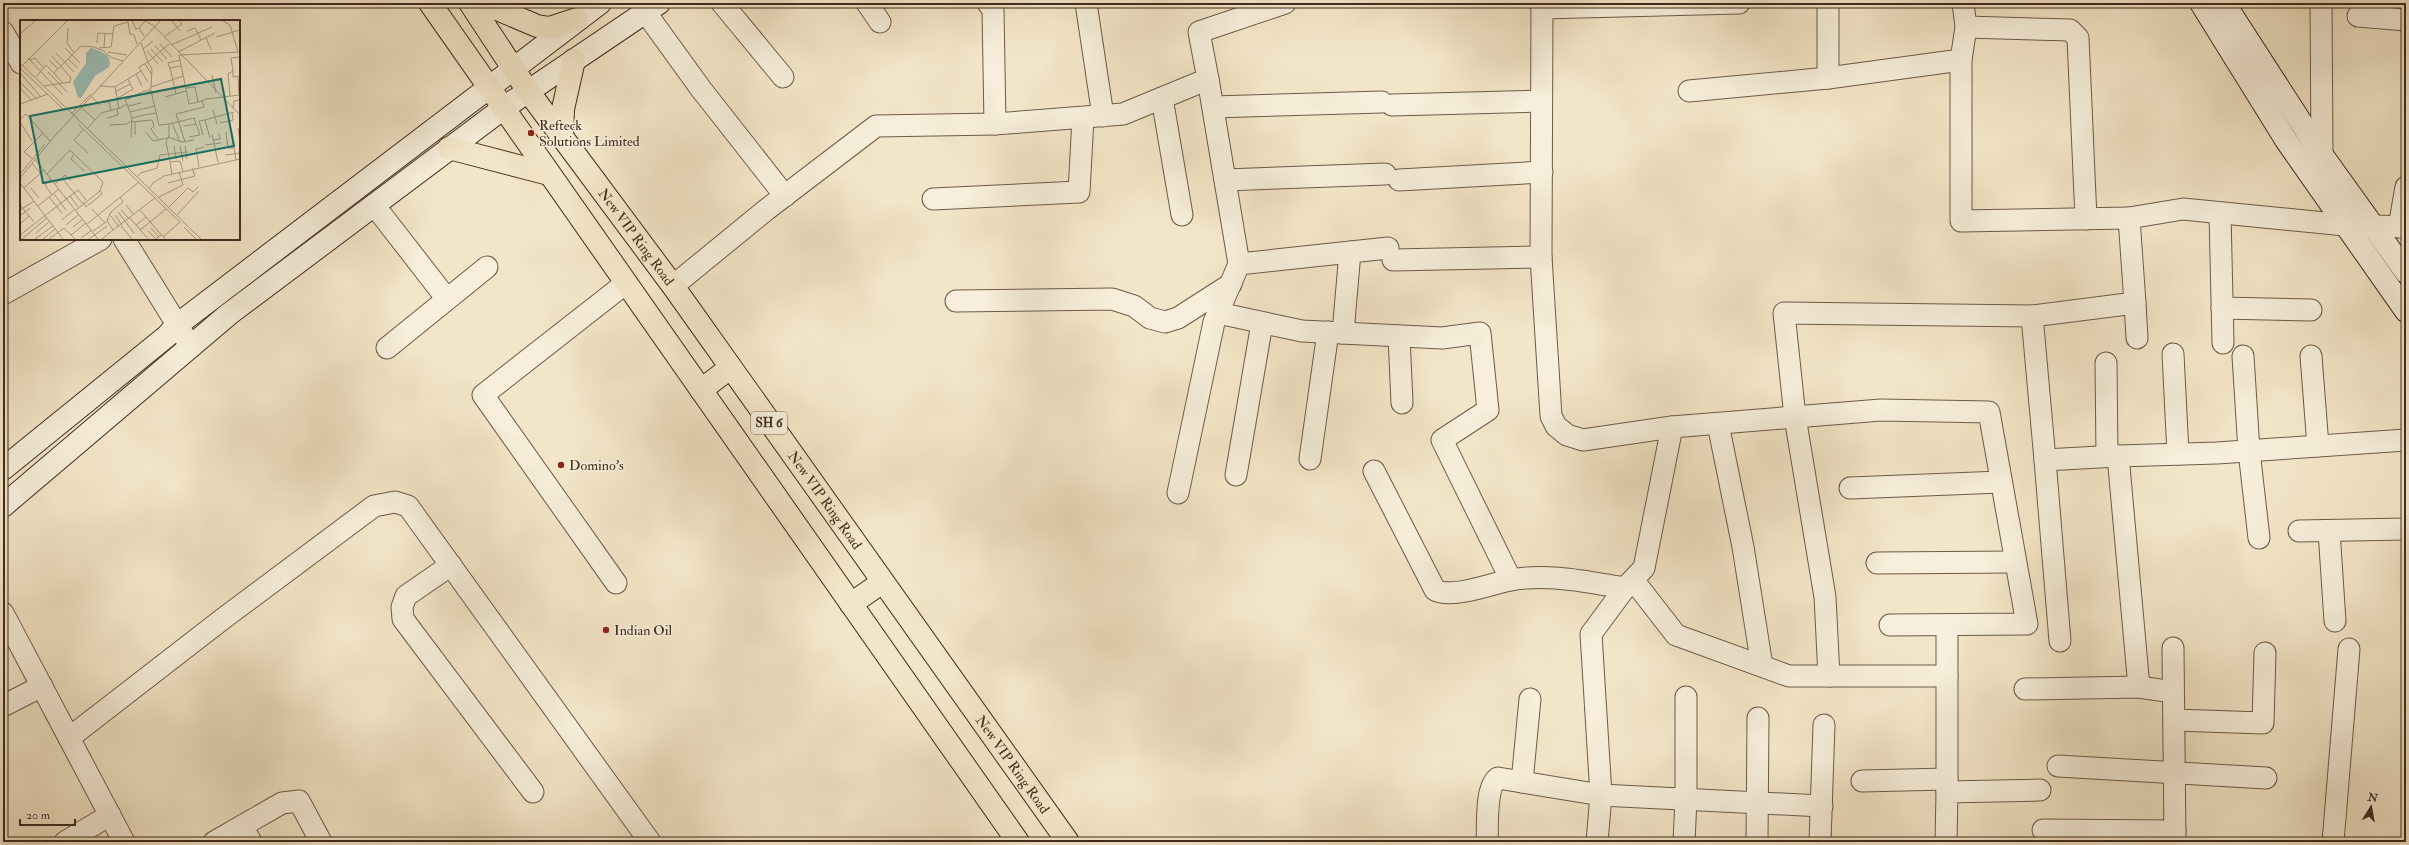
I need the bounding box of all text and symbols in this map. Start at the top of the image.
inset map [20,20,240,240]
place label: Refteck Solutions Limited [539,117,640,150]
marker: Refteck Solutions Limited [526,128,536,138]
street label: New VIP Ring Road [595,185,678,289]
road number: SH 6 [751,412,787,434]
street label: New VIP Ring Road [784,448,866,553]
place label: Domino's [569,457,624,474]
marker: Domino's [556,460,566,470]
place label: Indian Oil [614,622,672,639]
marker: Indian Oil [601,625,611,635]
street label: New VIP Ring Road [972,712,1053,817]
north arrow [2351,787,2391,827]
text: N [2366,790,2380,805]
scale bar [20,801,75,827]
text: 20 m [26,808,51,823]

